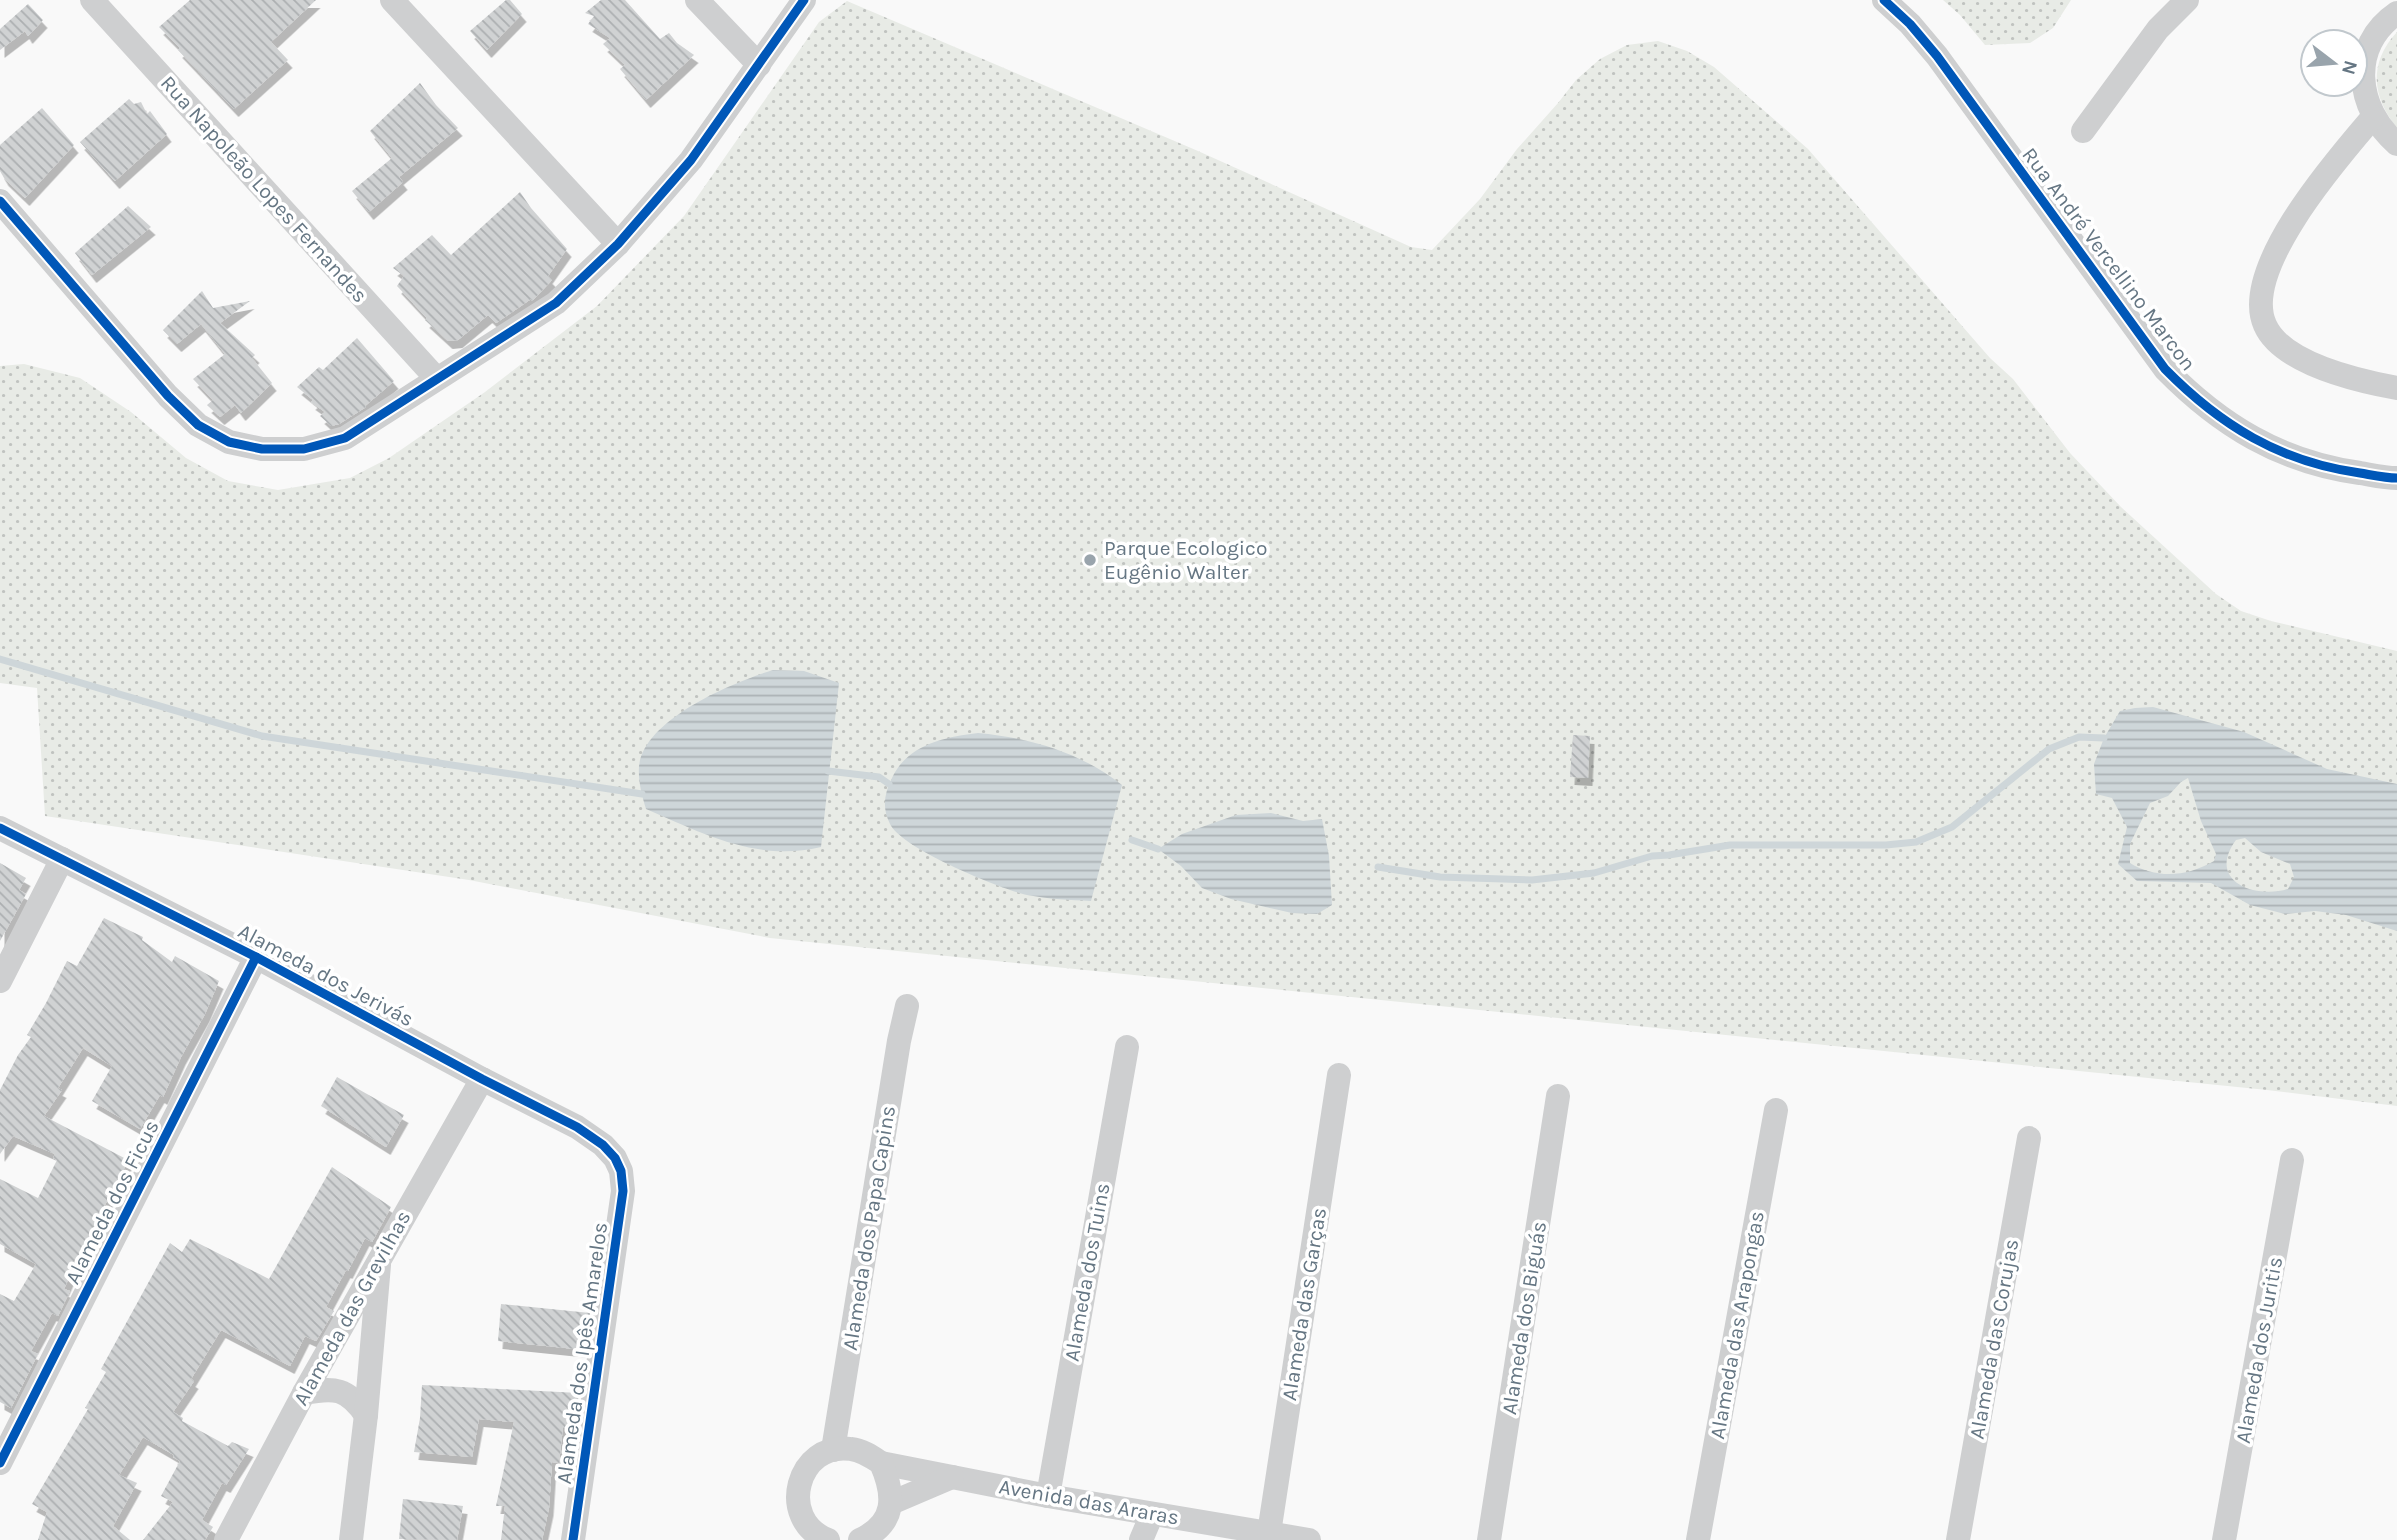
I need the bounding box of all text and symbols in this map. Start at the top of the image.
north arrow [2299,28,2369,98]
text: N [2337,58,2362,77]
street label: Rua Napoleão Lopes Fernandes [156,71,372,307]
street label: Rua André Vercellino Marcon [2017,143,2201,375]
place label: Parque Ecologico Eugênio Walter [1104,536,1267,584]
marker: Parque Ecologico Eugênio Walter [1082,552,1098,568]
street label: Alameda dos Jerivás [234,919,418,1031]
street label: Alameda dos Papa Capins [838,1104,900,1352]
street label: Alameda dos Ficus [60,1116,164,1288]
street label: Alameda dos Tuins [1059,1181,1115,1363]
street label: Alameda das Grevilhas [288,1206,416,1410]
street label: Alameda das Garças [1277,1206,1331,1402]
street label: Alameda das Arapongas [1705,1209,1769,1441]
street label: Alameda dos Biguás [1497,1220,1551,1416]
street label: Alameda dos Ipês Amarelos [552,1221,612,1485]
street label: Alameda das Corujas [1965,1237,2023,1441]
street label: Alameda dos Juritis [2231,1255,2287,1445]
street label: Avenida das Araras [997,1474,1181,1530]

